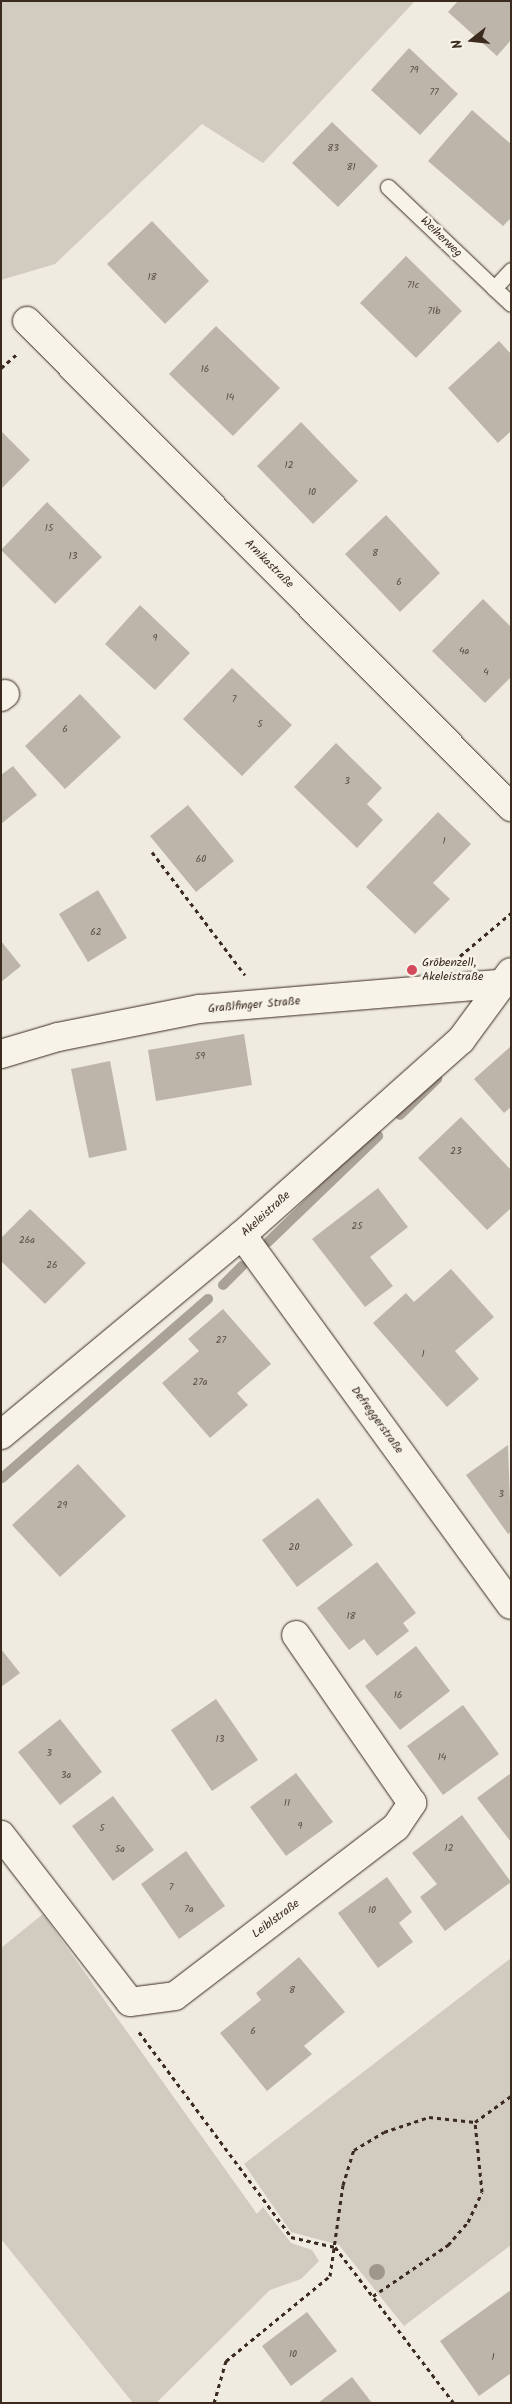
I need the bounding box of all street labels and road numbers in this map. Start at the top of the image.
street label: Weiherweg [417,214,465,260]
street label: Arnikastraße [241,536,297,592]
street label: Graßlfinger Straße [207,994,301,1016]
street label: Akeleistraße [238,1188,294,1240]
street label: Defreggerstraße [348,1384,406,1456]
street label: Leiblstraße [249,1896,303,1942]

